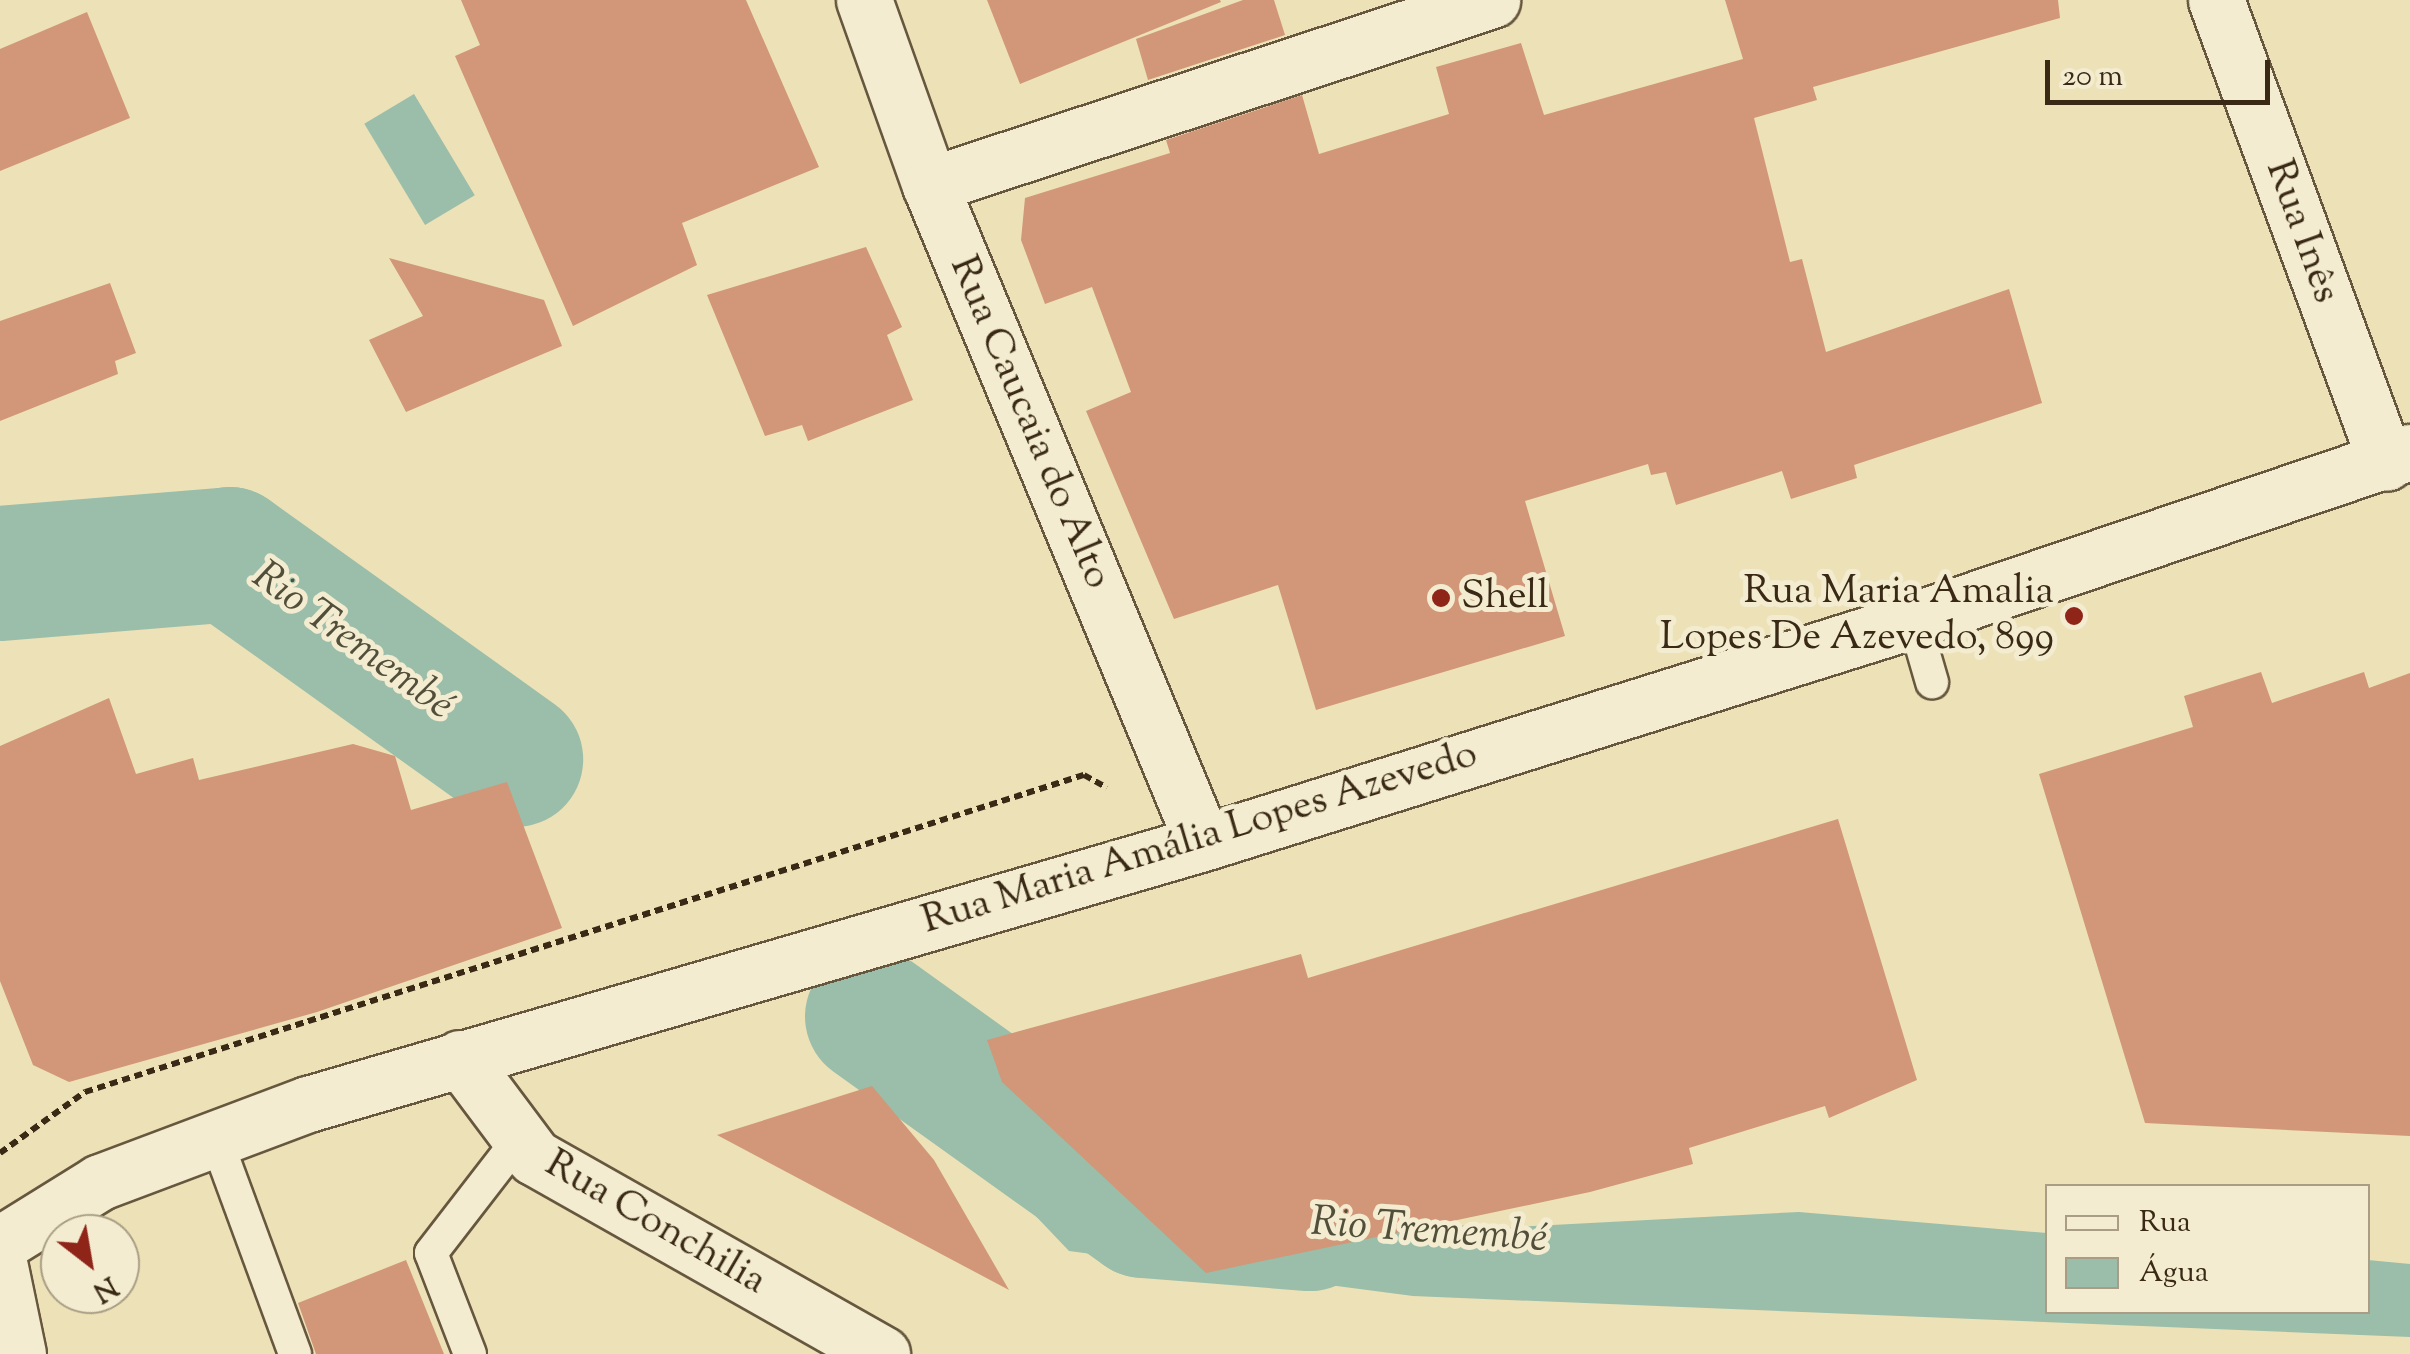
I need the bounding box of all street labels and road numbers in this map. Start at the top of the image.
street label: Rua Inês [2253,154,2349,310]
street label: Rua Caucaia do Alto [937,250,1121,596]
street label: Rua Maria Amália Lopes Azevedo [917,732,1483,946]
street label: Rua Conchilia [536,1141,774,1307]

